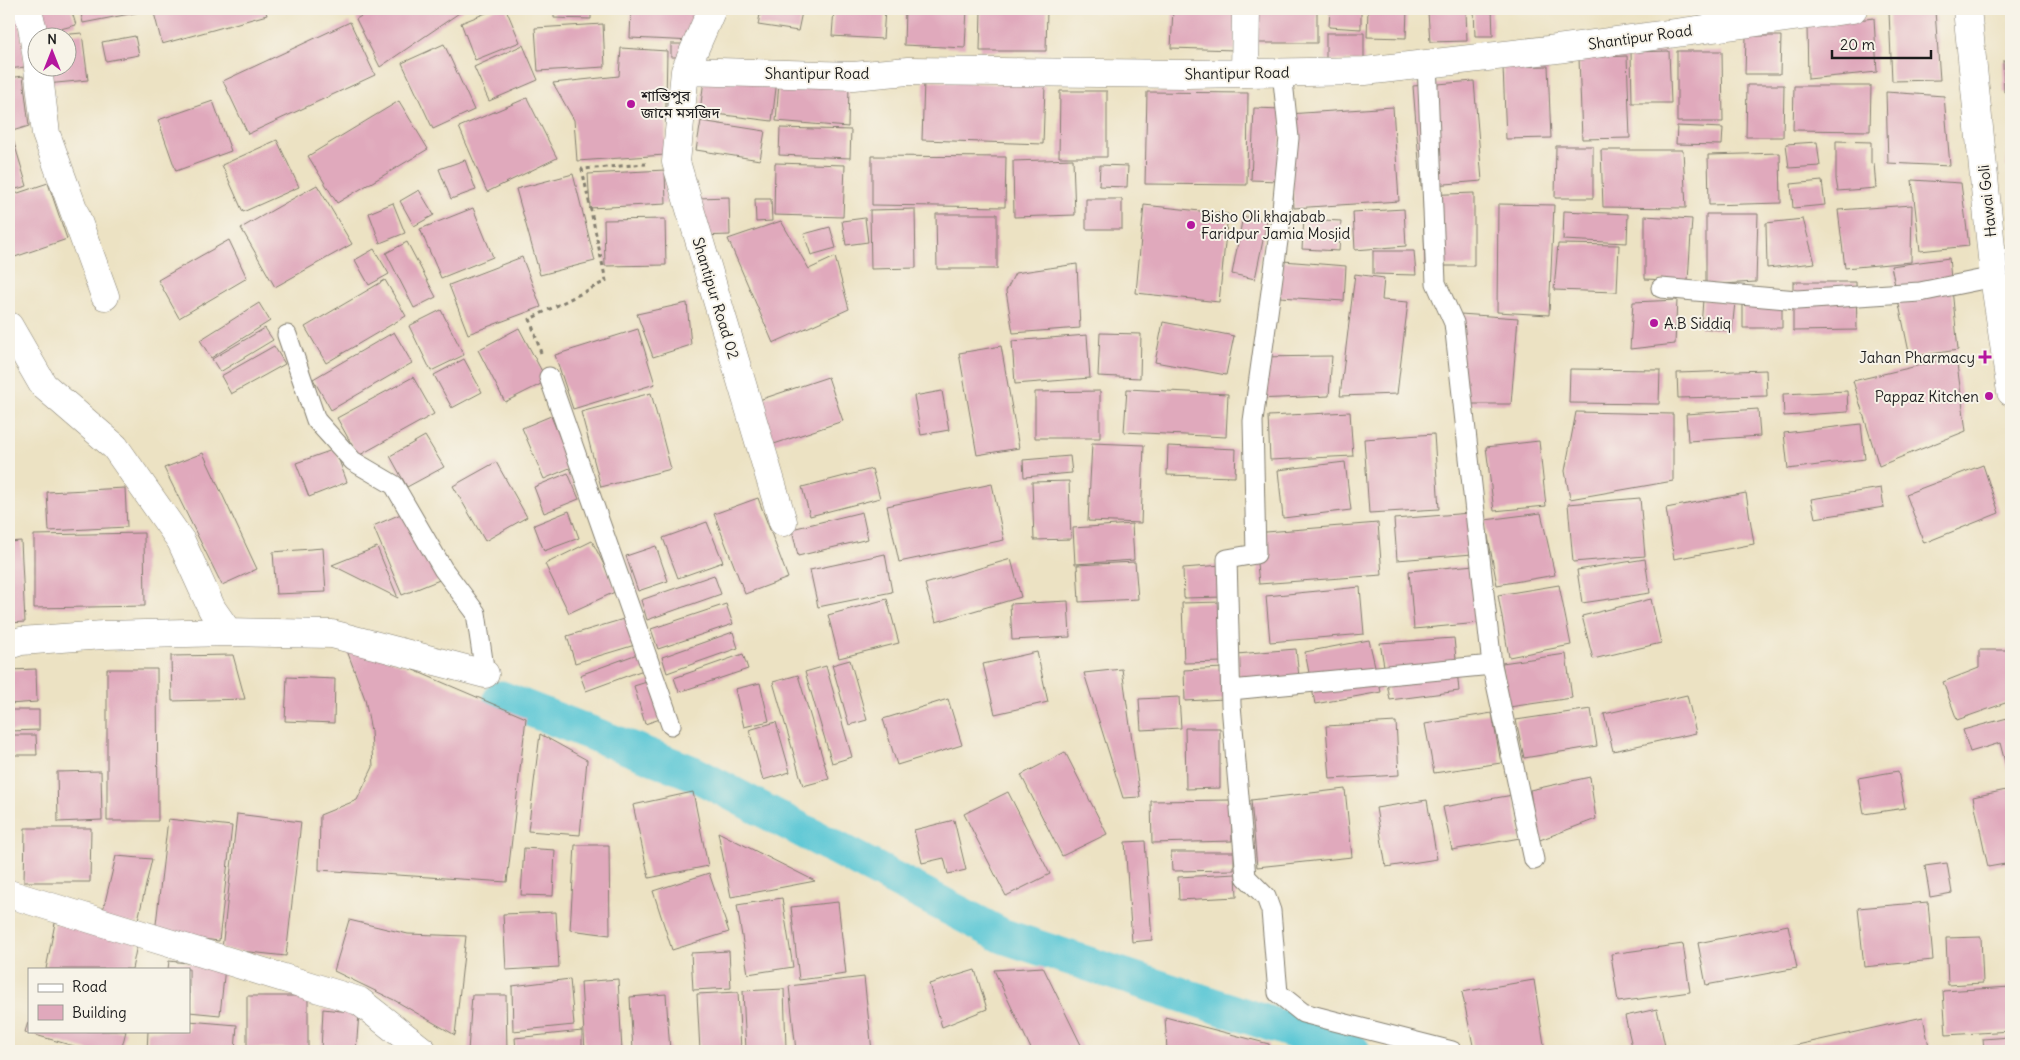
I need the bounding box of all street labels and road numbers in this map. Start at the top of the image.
street label: Shantipur Road [1587,20,1693,54]
street label: Shantipur Road [1184,63,1290,83]
street label: Shantipur Road [765,64,870,83]
street label: Hawai Goli [1974,164,2000,238]
street label: Shantipur Road 02 [688,235,744,361]

